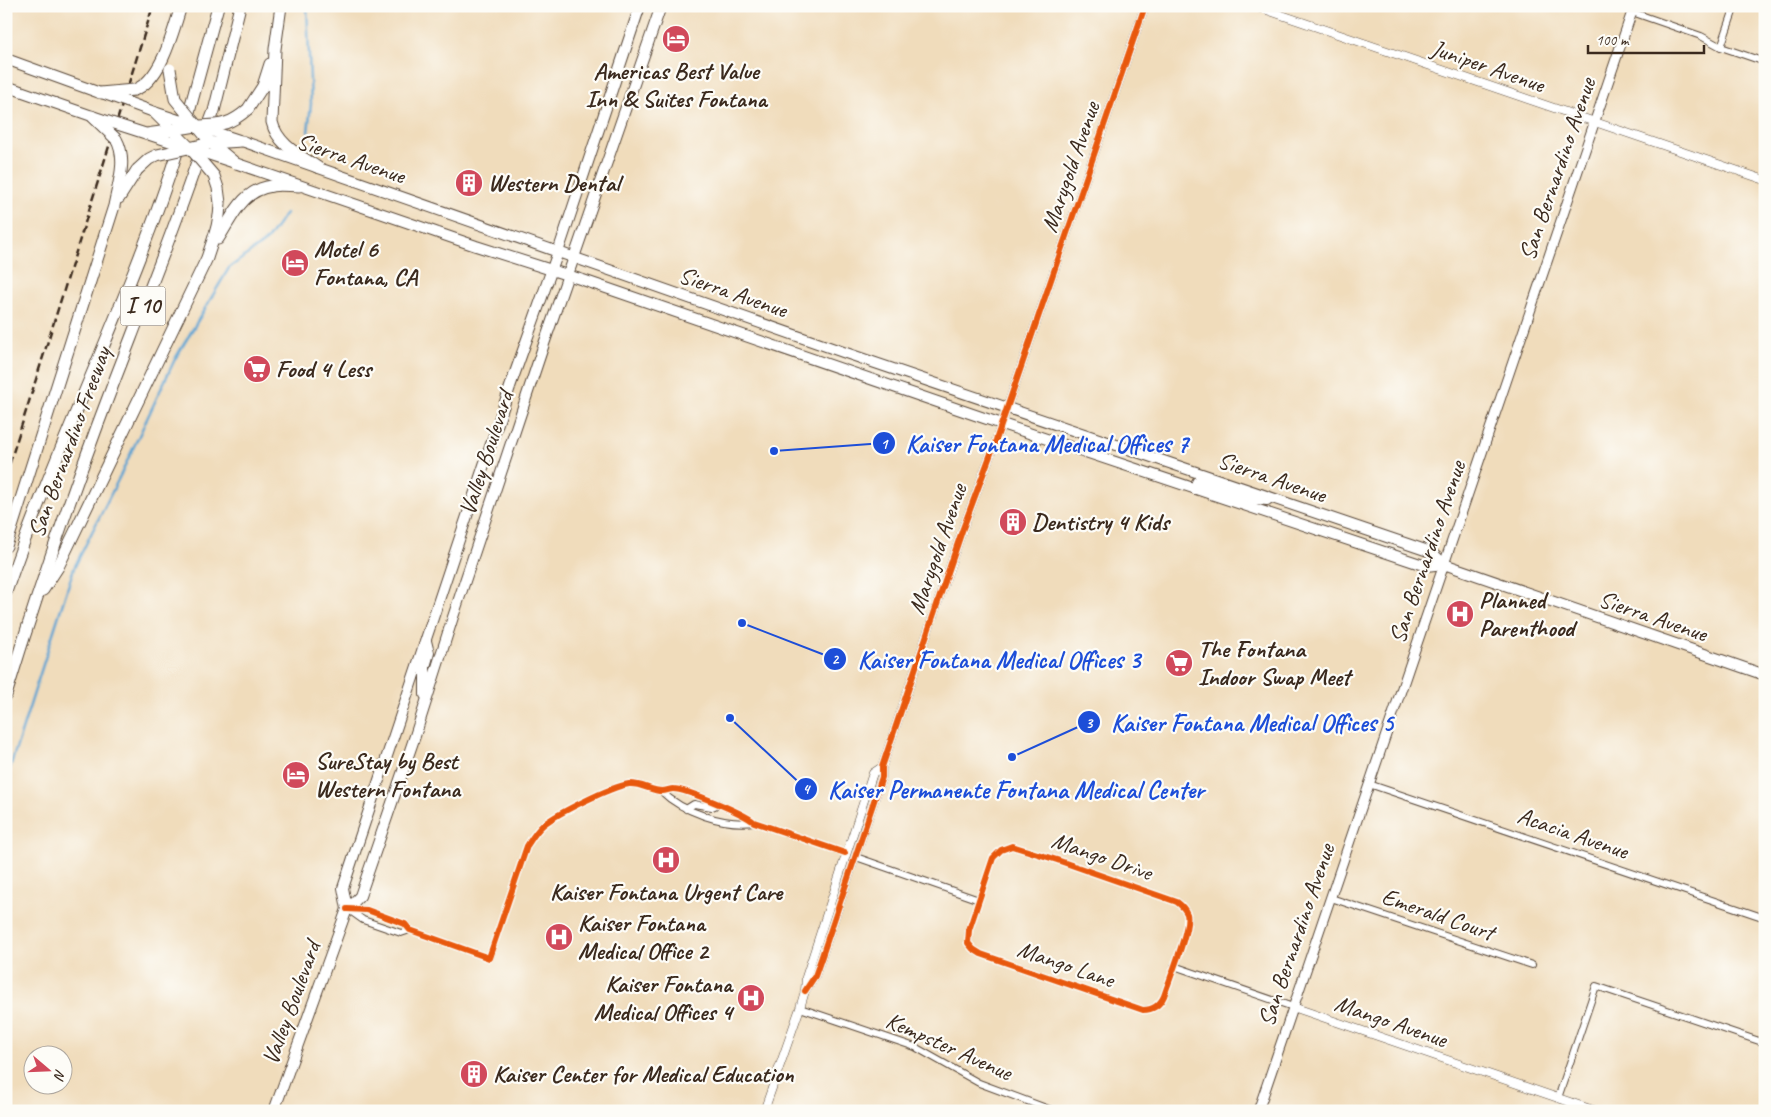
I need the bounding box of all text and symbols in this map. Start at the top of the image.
scale bar [1588,22,1705,54]
hotel icon: Americas Best Value Inn & Suites Fontana [661,24,691,54]
text: 100 m [1596,31,1630,50]
street label: Juniper Avenue [1427,32,1551,100]
place label: Americas Best Value Inn & Suites Fontana [585,56,769,114]
street label: San Bernardino Avenue [1512,72,1603,264]
street label: Marygold Avenue [1034,96,1107,236]
street label: Sierra Avenue [293,125,411,191]
building icon: Western Dental [454,168,484,198]
place label: Western Dental [488,168,624,198]
place label: Motel 6 Fontana, CA [314,234,419,292]
hotel icon: Motel 6 Fontana, CA [280,248,310,278]
street label: Sierra Avenue [675,259,793,325]
road number: I 10 [120,286,166,326]
street label: San Bernardino Freeway [21,341,118,541]
supermarket icon: Food 4 Less [242,354,272,384]
place label: Food 4 Less [276,354,374,384]
street label: Valley Boulevard [452,384,521,519]
callout: Kaiser Fontana Medical Offices 7 [871,423,1198,463]
text: Kaiser Fontana Medical Offices 7 [906,428,1191,460]
text: 1 [881,435,890,454]
street label: Sierra Avenue [1214,444,1332,510]
street label: San Bernardino Avenue [1382,455,1473,647]
street label: Marygold Avenue [901,478,974,618]
building icon: Dentistry 4 Kids [998,507,1028,537]
place label: Dentistry 4 Kids [1032,507,1171,537]
street label: Sierra Avenue [1595,583,1713,649]
place label: Planned Parenthood [1479,585,1578,643]
hospital icon: Planned Parenthood [1445,599,1475,629]
place label: The Fontana Indoor Swap Meet [1198,634,1354,692]
callout: Kaiser Fontana Medical Offices 3 [823,639,1150,679]
text: Kaiser Fontana Medical Offices 3 [858,644,1143,676]
supermarket icon: The Fontana Indoor Swap Meet [1164,648,1194,678]
text: 2 [832,650,840,669]
callout: Kaiser Fontana Medical Offices 5 [1076,702,1403,742]
text: Kaiser Fontana Medical Offices 5 [1111,707,1395,739]
text: 3 [1086,714,1094,733]
place label: SureStay by Best Western Fontana [315,746,462,804]
hotel icon: SureStay by Best Western Fontana [281,760,311,790]
callout: Kaiser Permanente Fontana Medical Center [793,769,1213,809]
text: Kaiser Permanente Fontana Medical Center [828,774,1207,806]
text: 4 [803,780,812,799]
street label: Acacia Avenue [1514,800,1634,867]
street label: Mango Drive [1048,825,1158,888]
street label: San Bernardino Avenue [1251,838,1342,1030]
hospital icon: Kaiser Fontana Urgent Care [651,845,681,875]
place label: Kaiser Fontana Urgent Care [550,877,784,907]
street label: Emerald Court [1378,881,1501,948]
place label: Kaiser Fontana Medical Office 2 [578,908,710,966]
hospital icon: Kaiser Fontana Medical Office 2 [544,922,574,952]
street label: Valley Boulevard [255,934,328,1069]
street label: Mango Lane [1014,934,1120,995]
place label: Kaiser Fontana Medical Offices 4 [594,969,735,1027]
hospital icon: Kaiser Fontana Medical Offices 4 [736,983,766,1013]
street label: Mango Avenue [1331,988,1453,1055]
street label: Kempster Avenue [881,1005,1019,1088]
north arrow [22,1044,72,1094]
building icon: Kaiser Center for Medical Education [459,1059,489,1089]
place label: Kaiser Center for Medical Education [493,1059,795,1089]
text: N [50,1067,69,1083]

